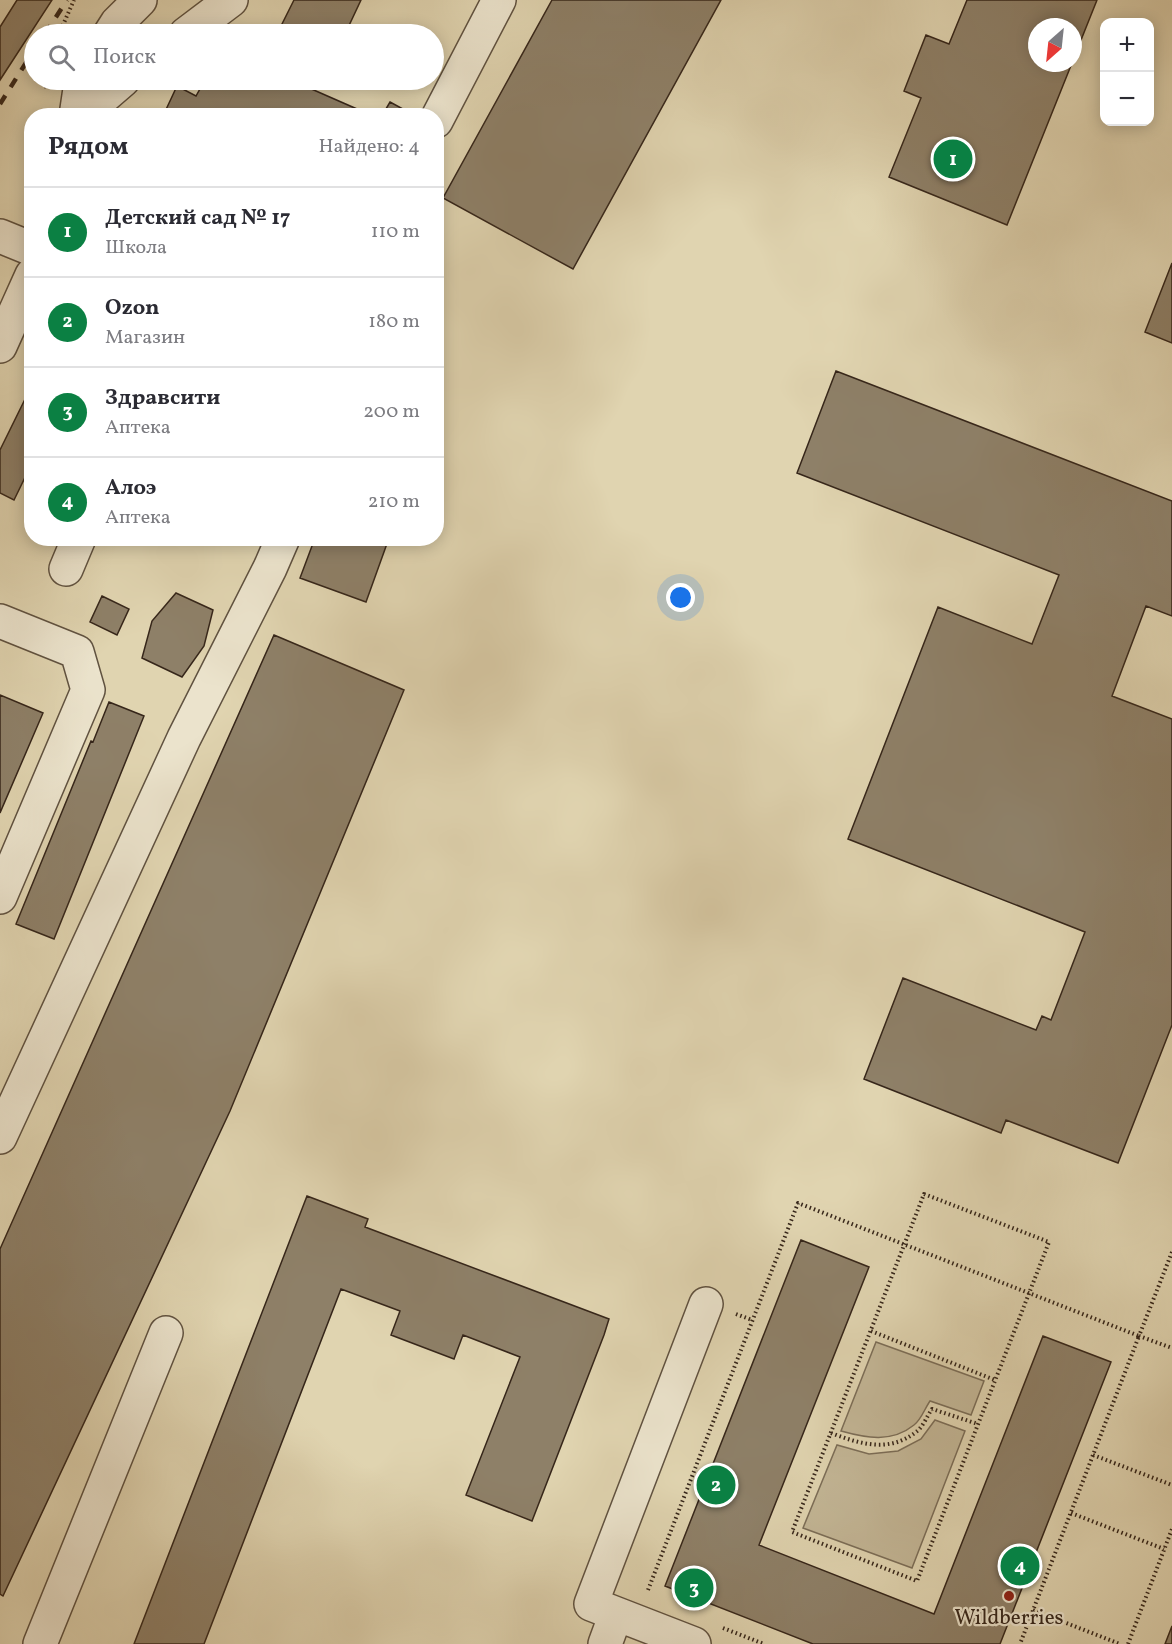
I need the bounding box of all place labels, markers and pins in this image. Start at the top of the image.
pin: 1 [934,136,972,182]
pin: 2 [696,1462,736,1508]
pin: 4 [1000,1544,1040,1588]
pin: 3 [674,1566,714,1610]
marker: Wildberries [1002,1589,1016,1603]
place label: Wildberries [954,1604,1064,1633]

